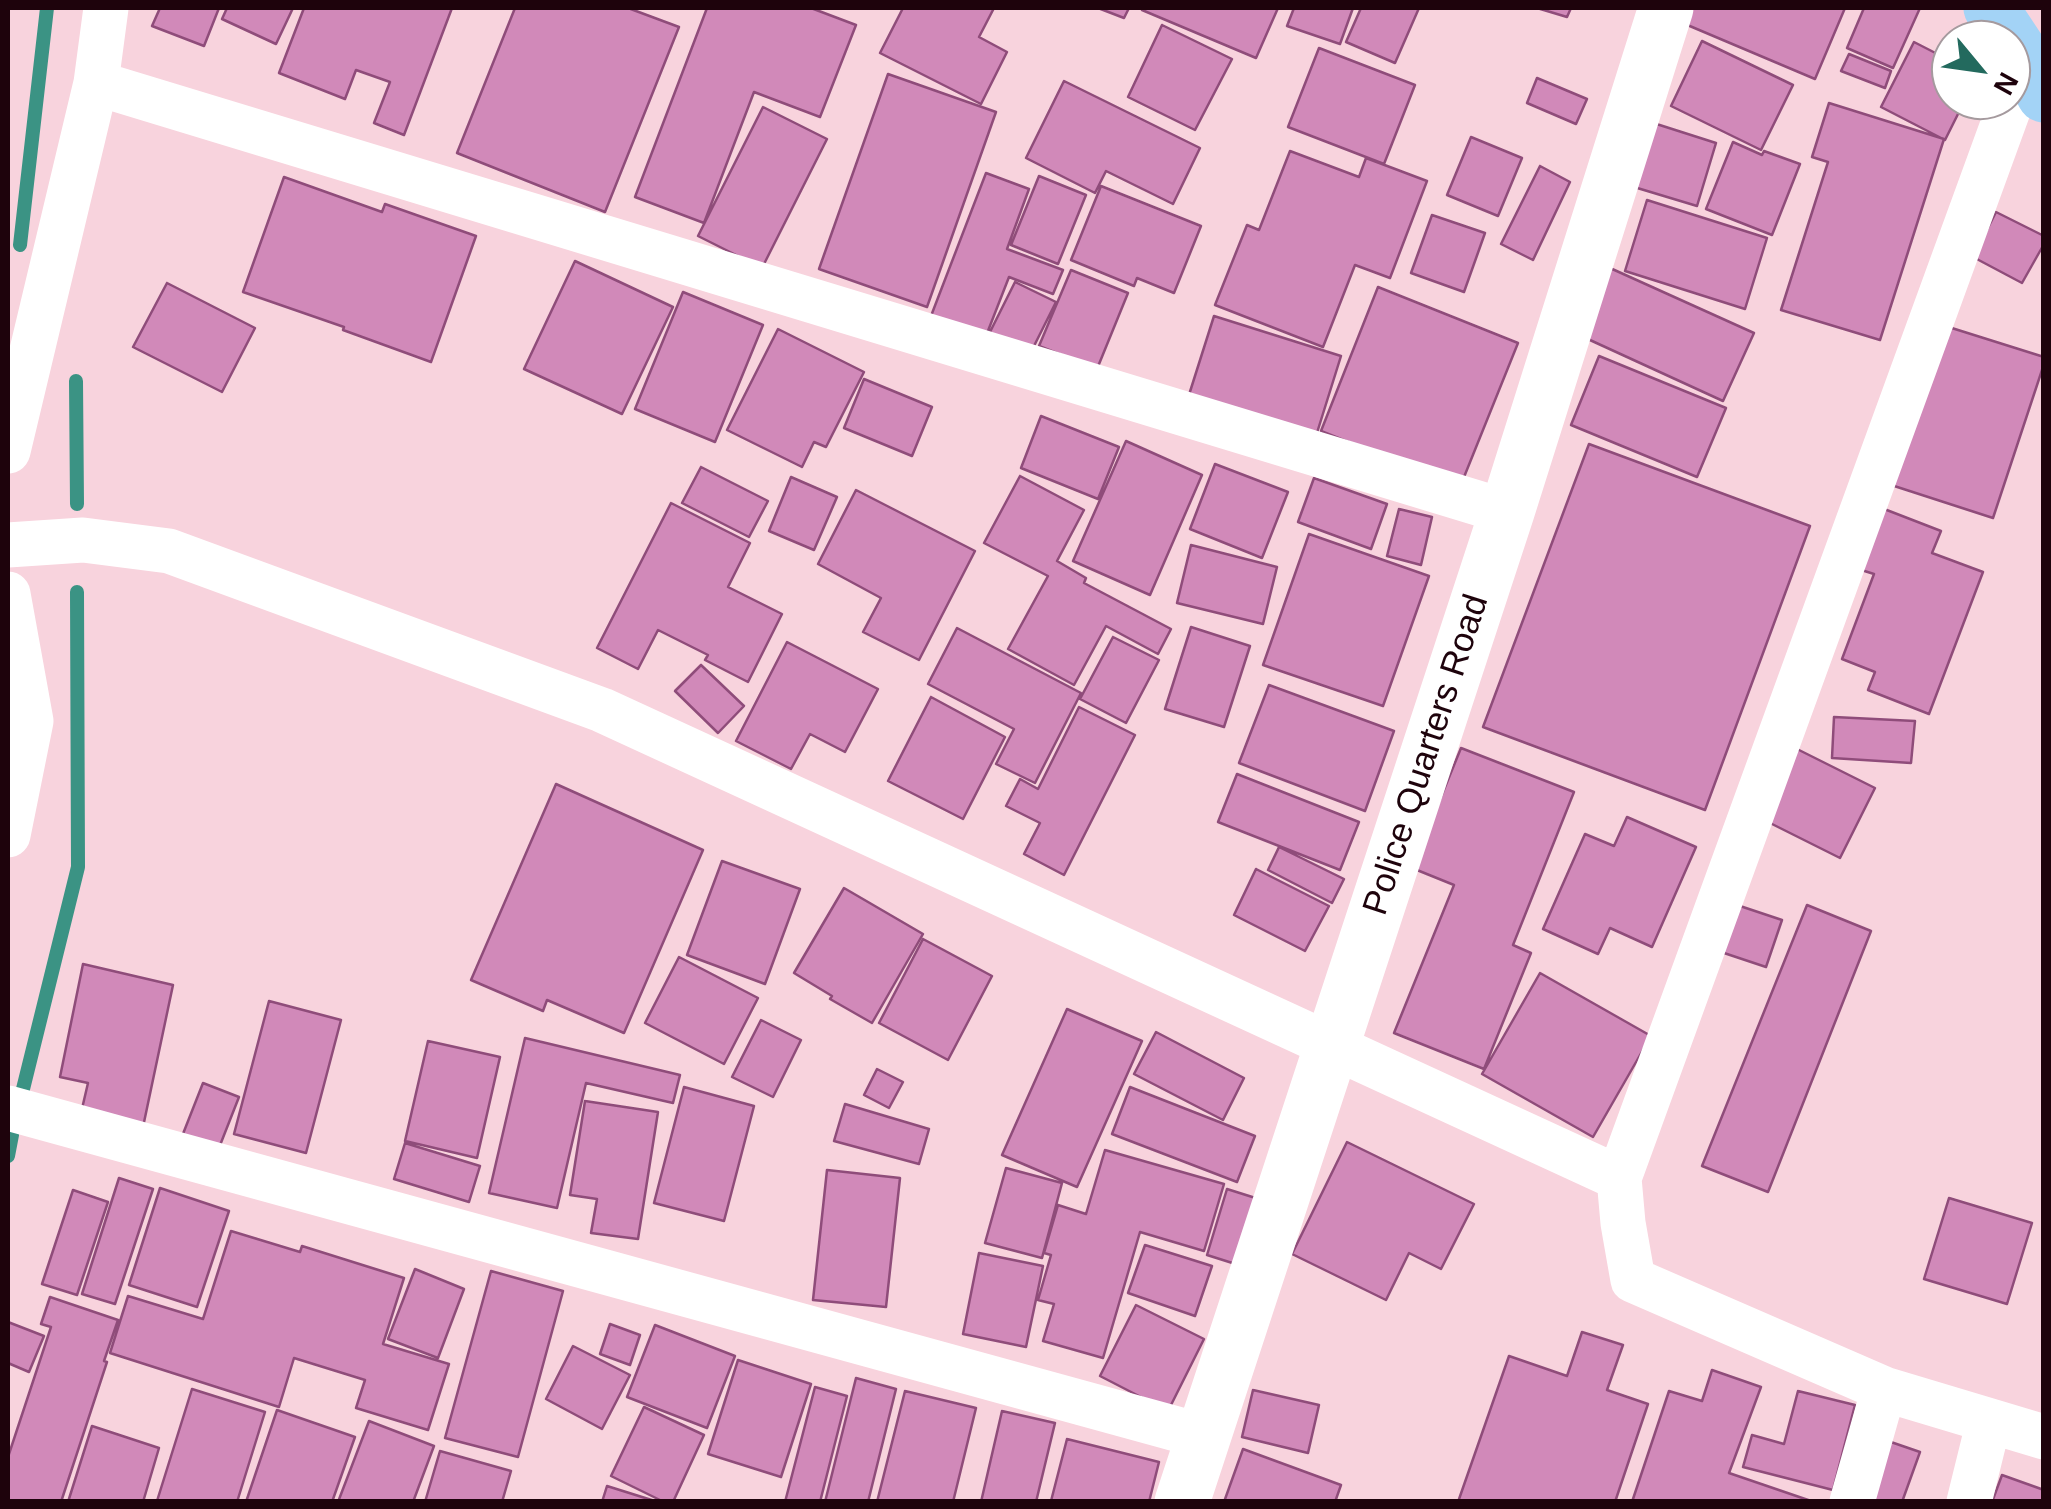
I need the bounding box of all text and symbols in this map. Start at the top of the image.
north arrow [1931,20,2031,120]
text: N [1987,67,2024,100]
street label: Police Quarters Road [1355,589,1499,921]

